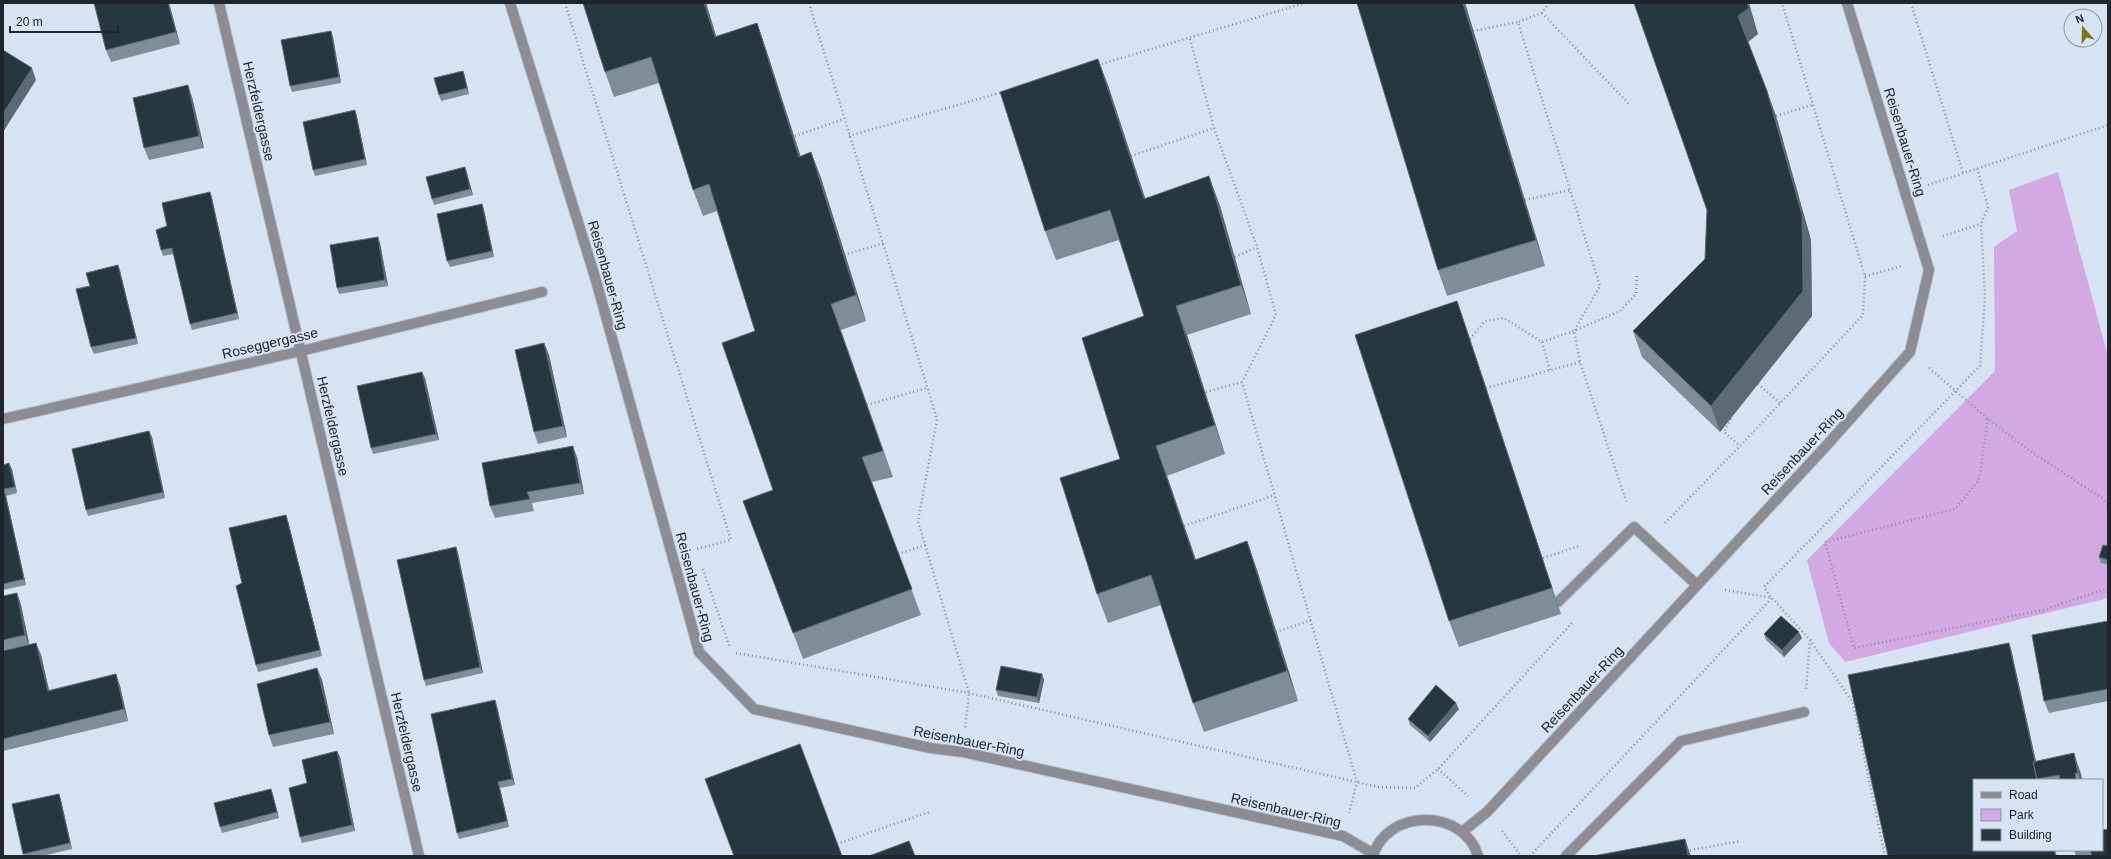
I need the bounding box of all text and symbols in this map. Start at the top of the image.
scale bar [10,8,118,34]
north arrow [2063,8,2103,48]
text: N [2074,12,2085,26]
text: 20 m [16,15,43,29]
street label: Herzfeldergasse [240,60,278,163]
street label: Reisenbauer-Ring [1881,86,1929,198]
street label: Reisenbauer-Ring [585,219,631,331]
street label: Roseggergasse [220,324,320,362]
street label: Herzfeldergasse [314,375,352,478]
street label: Reisenbauer-Ring [1758,404,1846,498]
street label: Reisenbauer-Ring [673,530,717,644]
street label: Reisenbauer-Ring [1538,642,1626,736]
street label: Herzfeldergasse [388,691,426,794]
street label: Reisenbauer-Ring [912,722,1026,760]
legend [1973,779,2103,851]
text: Road [2009,788,2038,802]
street label: Reisenbauer-Ring [1229,790,1343,830]
text: Park [2009,808,2035,822]
text: Building [2009,828,2052,842]

